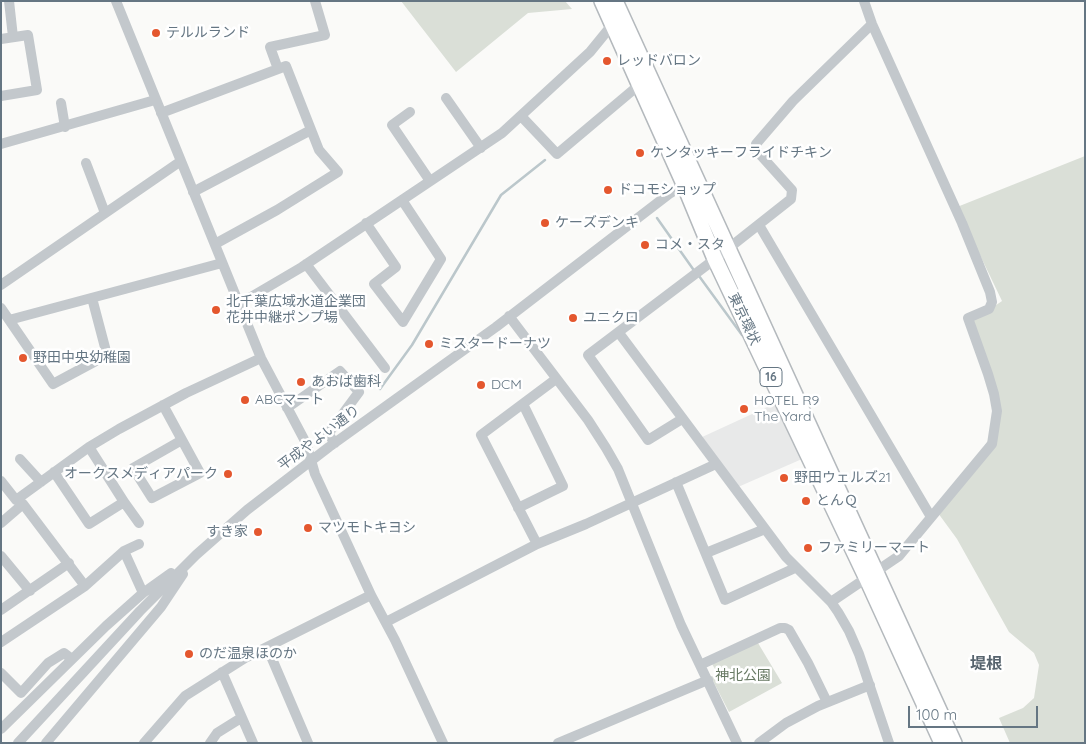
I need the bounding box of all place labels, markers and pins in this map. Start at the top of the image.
place label: テルルランド [166,25,250,41]
marker: テルルランド [150,27,162,39]
place label: レッドバロン [617,53,701,69]
marker: レッドバロン [601,55,613,67]
place label: ケンタッキーフライドチキン [650,145,832,161]
marker: ケンタッキーフライドチキン [634,147,646,159]
place label: ドコモショップ [618,182,716,198]
marker: ドコモショップ [602,184,614,196]
place label: ケーズデンキ [555,215,639,231]
marker: ケーズデンキ [539,217,551,229]
place label: コメ・スタ [655,237,725,253]
marker: コメ・スタ [639,239,651,251]
place label: 北千葉広域水道企業団 花井中継ポンプ場 [226,294,366,326]
marker: 北千葉広域水道企業団 花井中継ポンプ場 [210,304,222,316]
place label: ユニクロ [583,310,639,326]
marker: ユニクロ [567,312,579,324]
place label: ミスタードーナツ [439,336,551,352]
marker: ミスタードーナツ [423,338,435,350]
place label: 野田中央幼稚園 [33,350,131,366]
marker: 野田中央幼稚園 [17,352,29,364]
place label: あおば歯科 [311,374,381,390]
marker: あおば歯科 [295,376,307,388]
place label: DCM [491,377,522,393]
marker: DCM [475,379,487,391]
place label: ABCマート [255,392,324,408]
place label: HOTEL R9 The Yard [754,393,819,426]
marker: ABCマート [239,394,251,406]
marker: HOTEL R9 The Yard [738,403,750,415]
place label: オークスメディアパーク [64,466,218,482]
marker: オークスメディアパーク [222,468,234,480]
place label: 野田ウェルズ21 [794,470,891,486]
marker: 野田ウェルズ21 [778,472,790,484]
place label: とんＱ [816,493,858,509]
marker: とんＱ [800,495,812,507]
place label: マツモトキヨシ [318,520,416,536]
marker: マツモトキヨシ [302,522,314,534]
place label: すき家 [206,524,248,540]
marker: すき家 [252,526,264,538]
place label: ファミリーマート [818,540,930,556]
marker: ファミリーマート [802,542,814,554]
place label: のだ温泉ほのか [199,646,297,662]
marker: のだ温泉ほのか [183,648,195,660]

